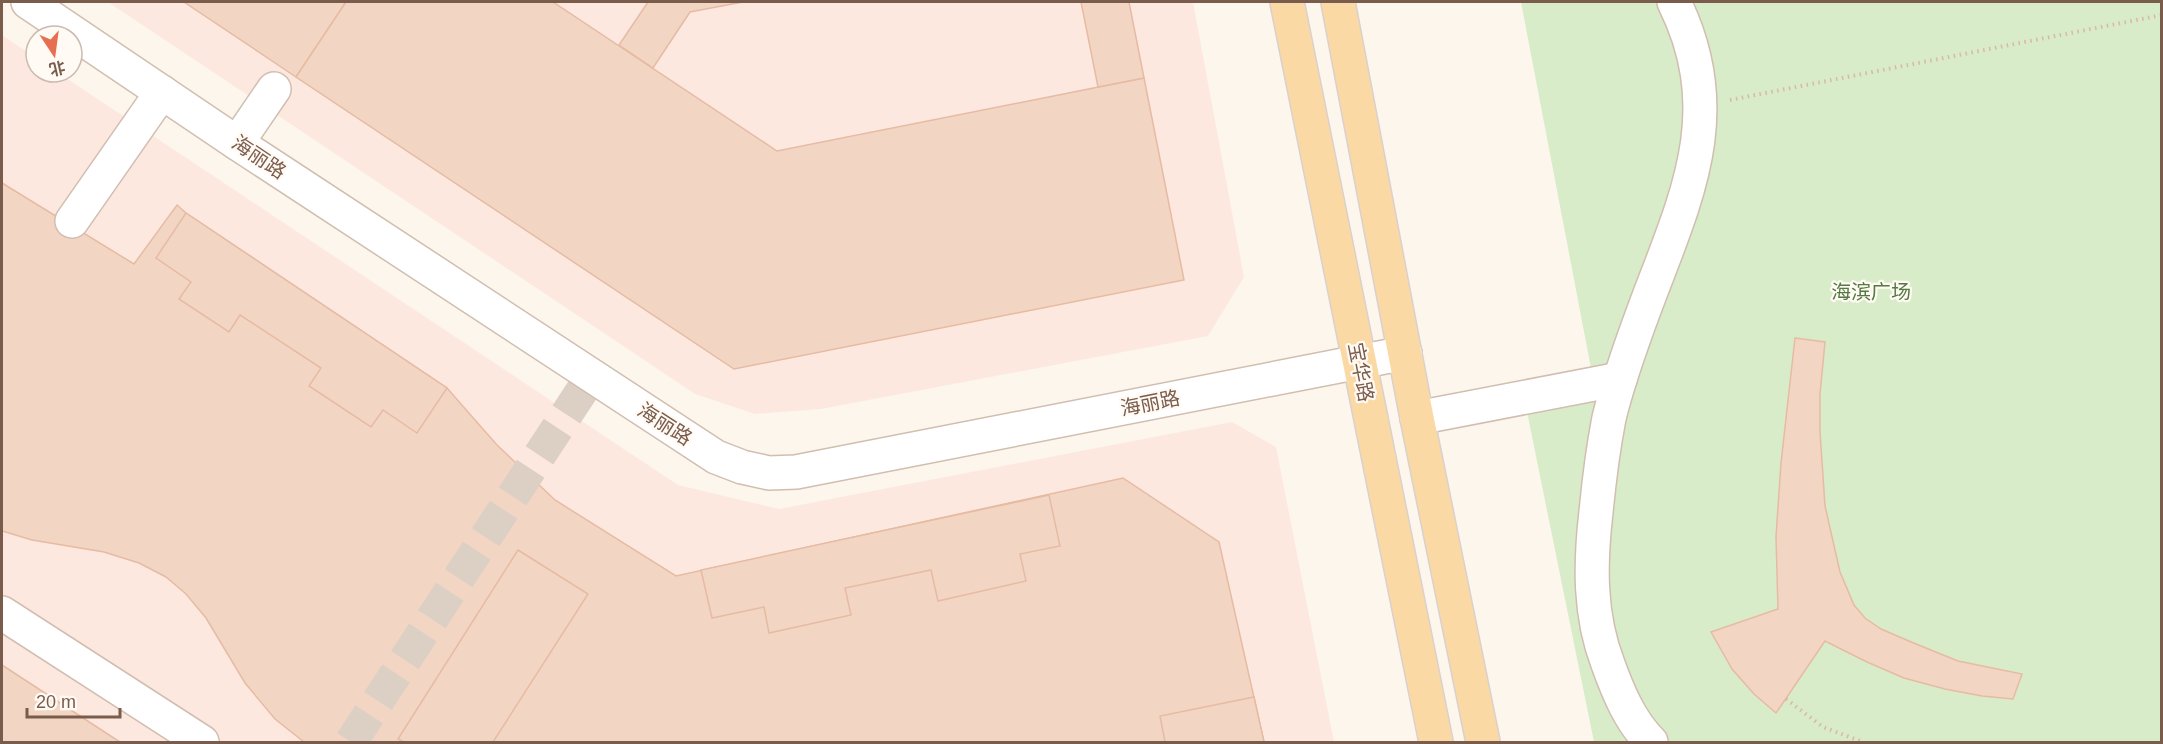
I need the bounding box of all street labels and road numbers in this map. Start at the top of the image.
street label: 海丽路 [228,131,290,183]
street label: 宝华路 [1344,340,1378,404]
street label: 海丽路 [1118,386,1182,420]
street label: 海丽路 [634,398,696,450]

